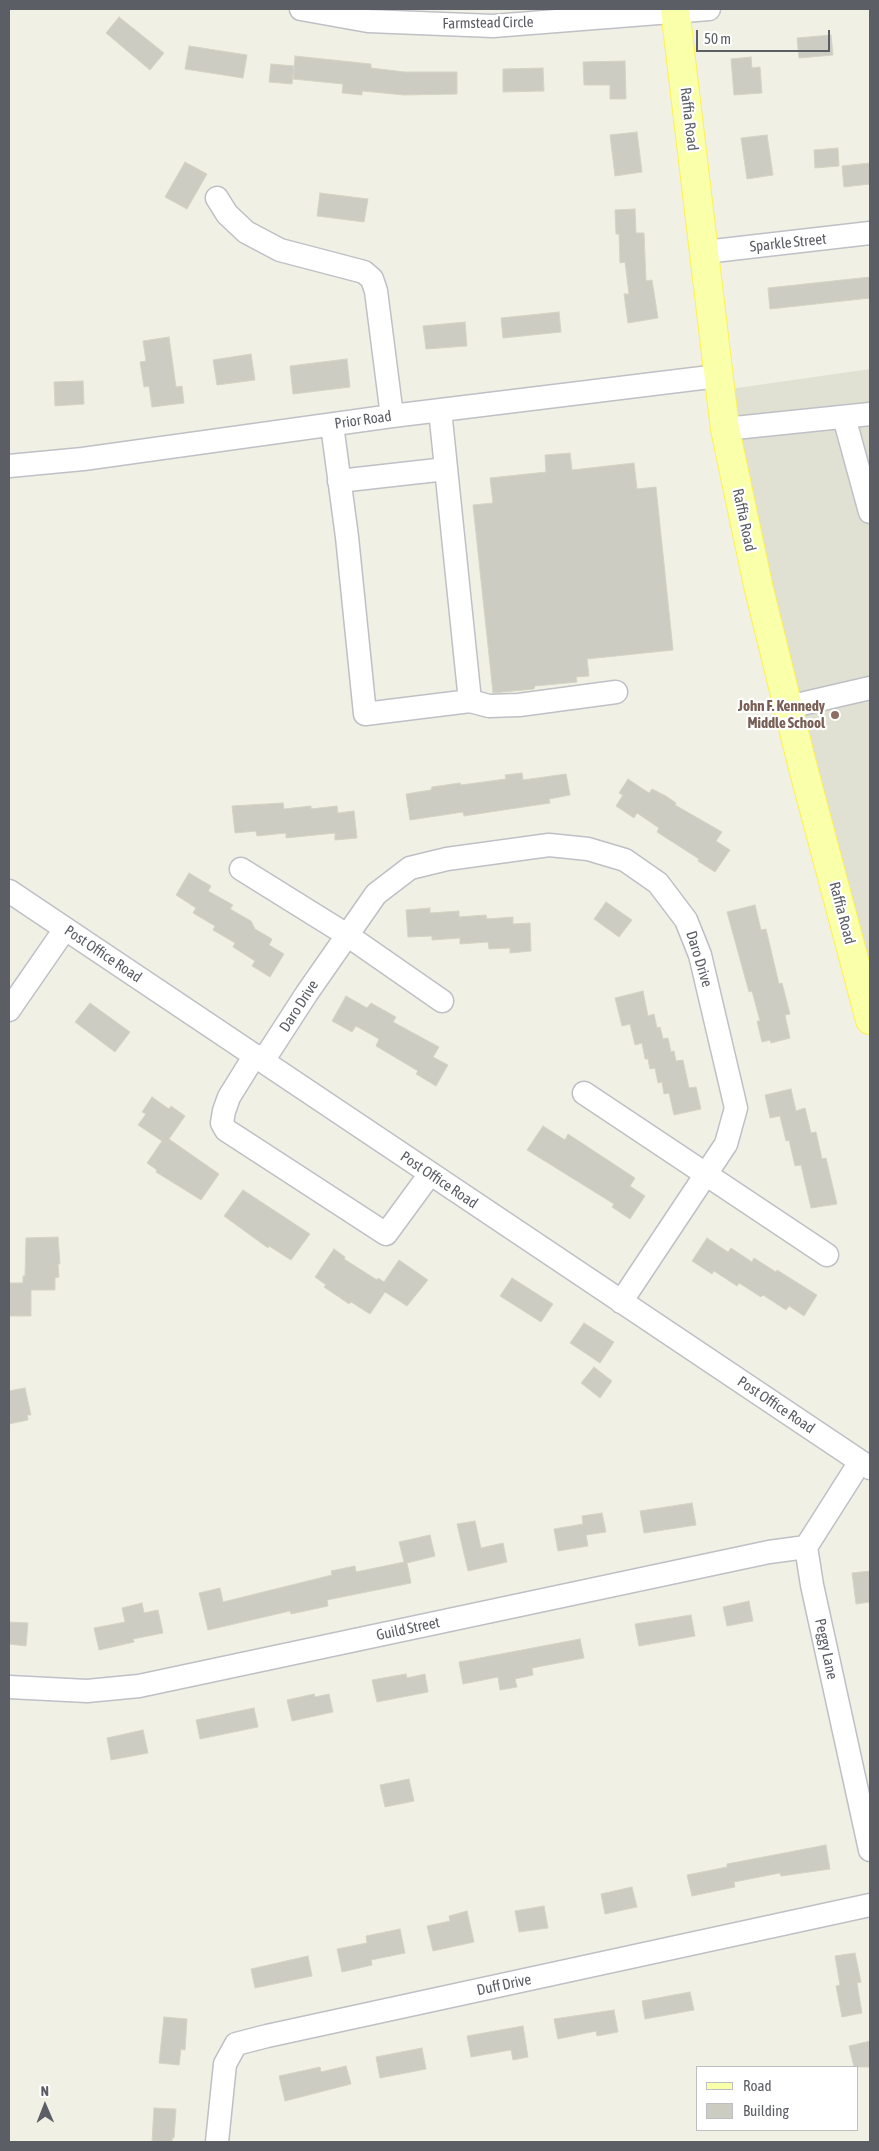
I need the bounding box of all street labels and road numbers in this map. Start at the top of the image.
street label: Farmstead Circle [442,13,534,33]
street label: Raffia Road [676,86,702,152]
street label: Sparkle Street [749,230,827,256]
street label: Prior Road [333,407,393,433]
street label: Raffia Road [729,487,759,553]
street label: Raffia Road [825,880,859,946]
street label: Post Office Road [61,922,145,986]
street label: Daro Drive [682,929,716,989]
street label: Daro Drive [276,977,322,1035]
street label: Post Office Road [397,1148,481,1212]
street label: Post Office Road [734,1373,818,1437]
street label: Guild Street [375,1613,441,1645]
street label: Peggy Lane [811,1617,841,1681]
street label: Duff Drive [475,1970,533,2000]

